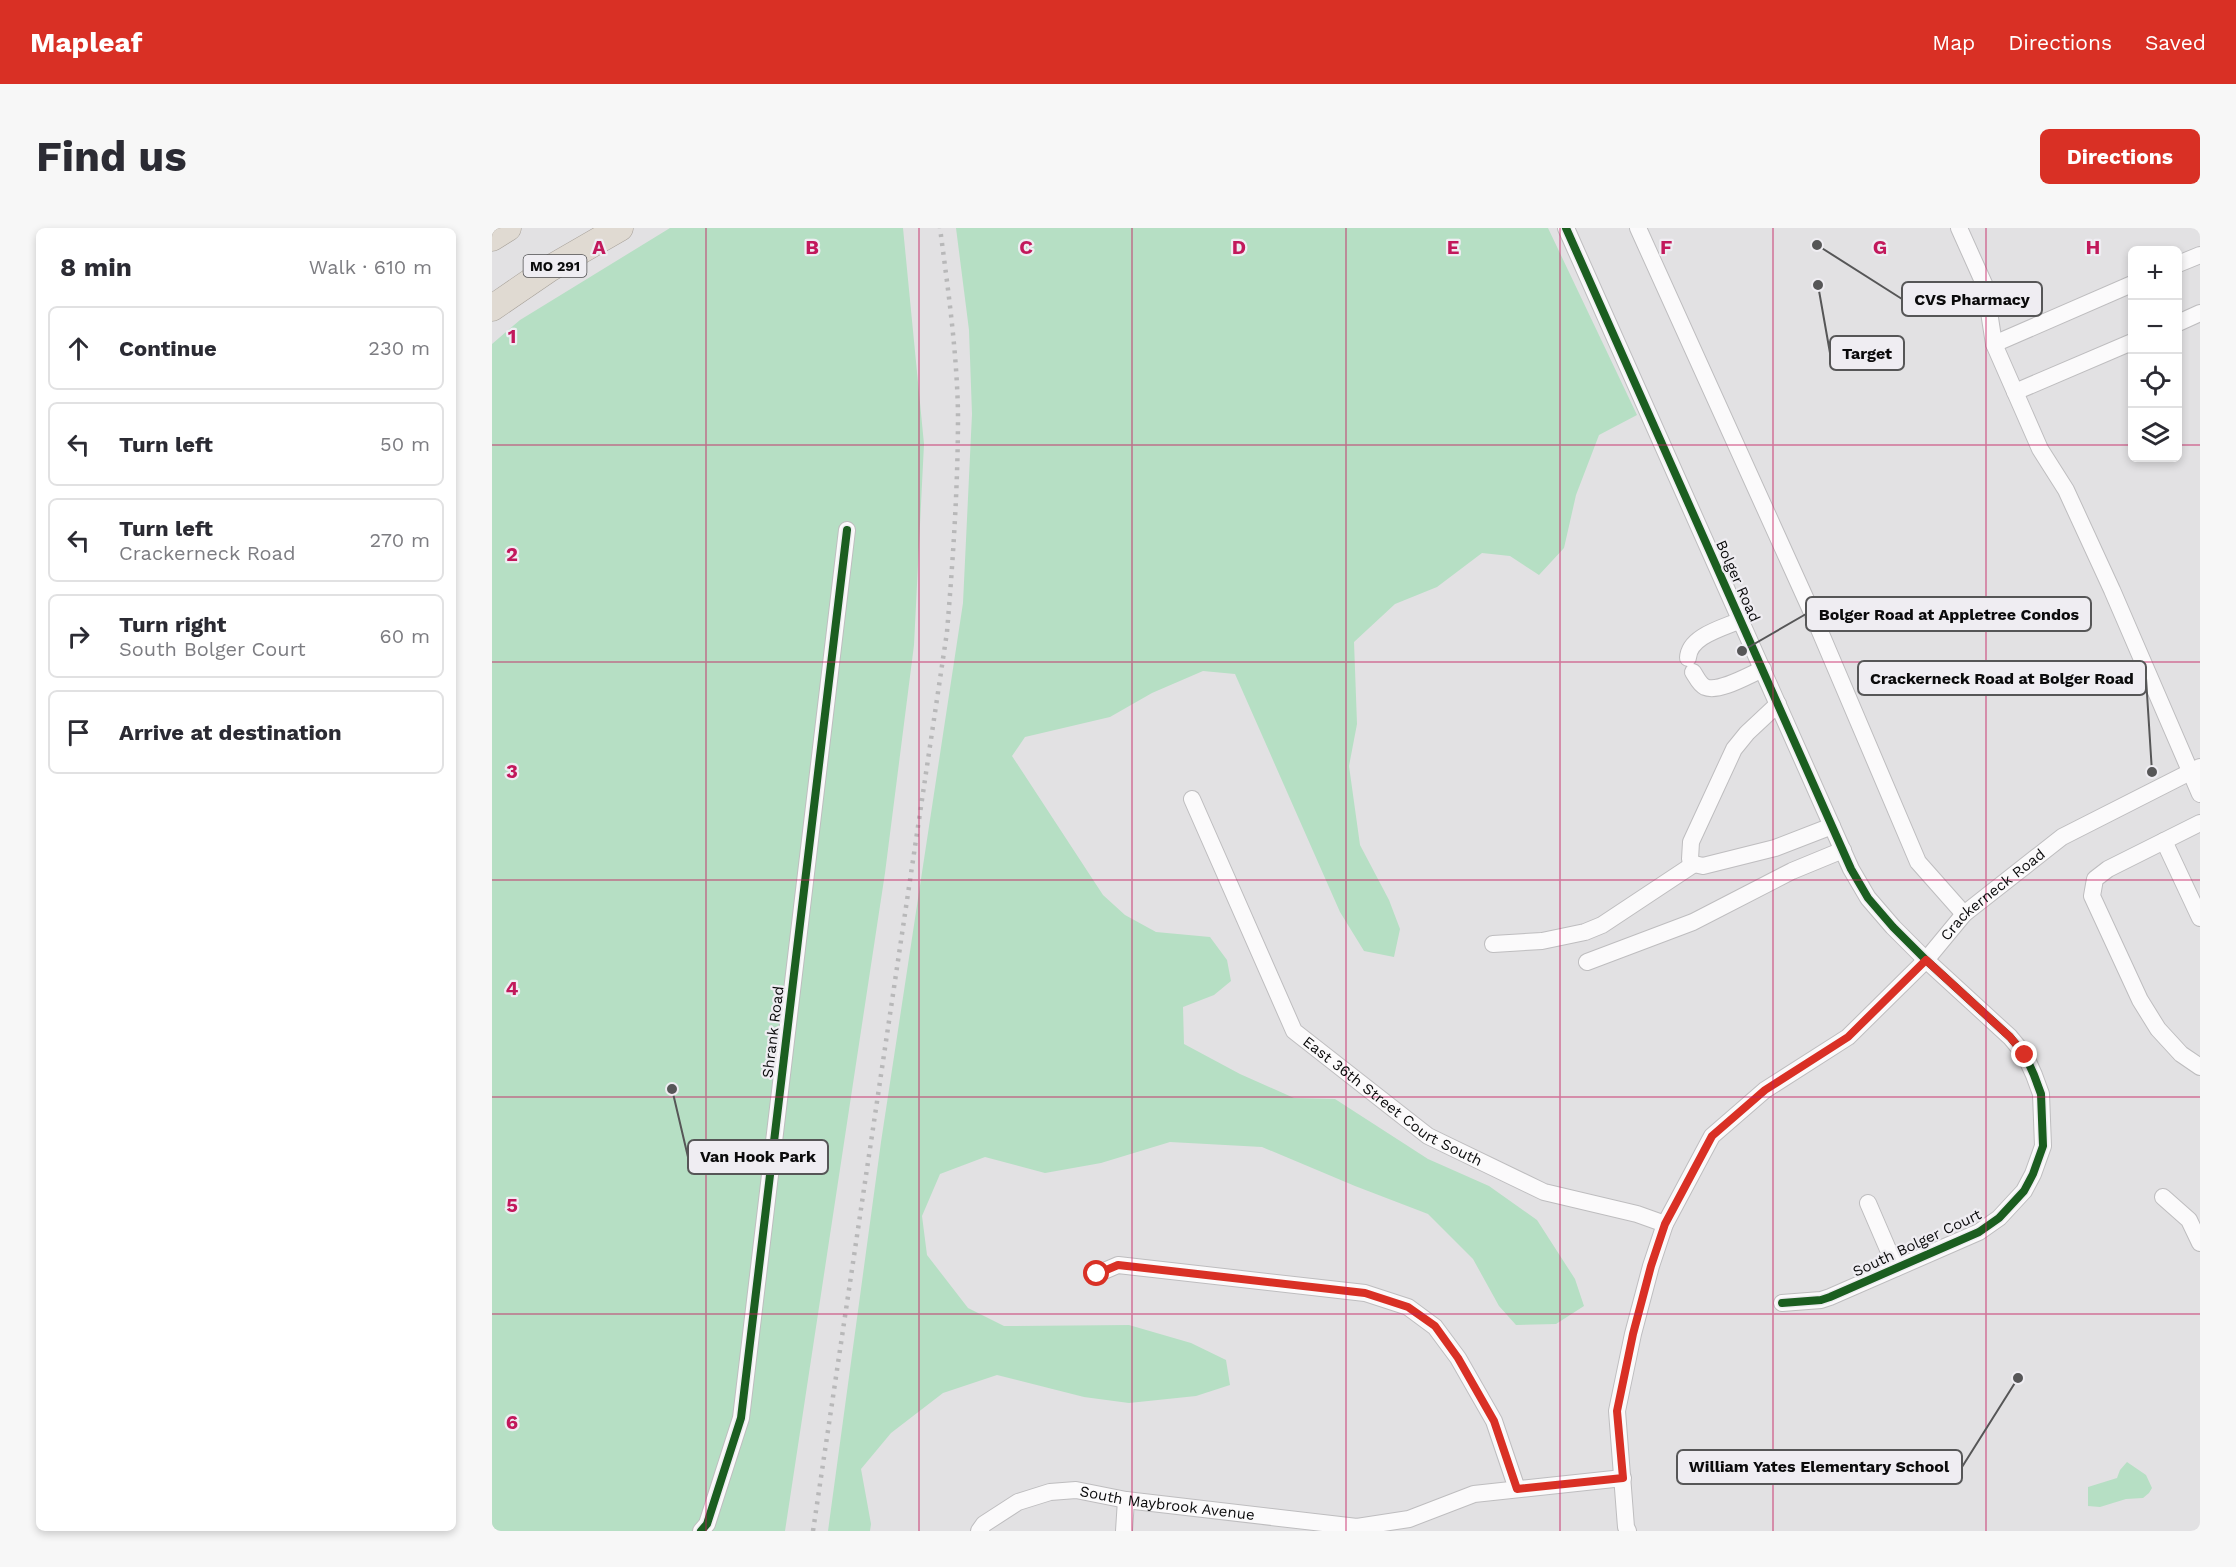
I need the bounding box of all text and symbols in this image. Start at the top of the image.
text: Mapleaf [30,26,142,59]
text: Map [1932,30,1975,55]
text: Directions [2008,30,2112,55]
text: Saved [2145,30,2206,55]
button: Directions [2040,129,2200,184]
text: Find us [36,132,187,181]
text: A [592,235,606,259]
text: B [805,235,819,259]
text: C [1019,235,1033,259]
text: D [1232,235,1246,259]
text: E [1447,235,1459,259]
text: F [1660,235,1672,259]
text: G [1873,235,1887,259]
text: H [2086,235,2100,259]
map controls [2128,246,2182,462]
button: + [2128,246,2182,300]
text: 8 min [60,252,132,282]
text: Walk · 610 m [309,255,432,279]
road number: MO 291 [524,255,586,277]
callout: CVS Pharmacy [1902,282,2042,316]
text: CVS Pharmacy [1914,290,2031,309]
button: − [2128,300,2182,354]
text: 1 [508,324,516,348]
icon: ahead [62,332,95,365]
text: Continue [119,336,217,361]
text: 230 m [368,336,430,360]
callout: Target [1830,336,1904,370]
text: Target [1842,344,1892,363]
button: locate [2128,354,2182,408]
button: layers [2128,408,2182,462]
icon: left [62,428,95,461]
text: Turn left [119,432,213,457]
text: 50 m [380,432,430,456]
text: Turn left [119,516,213,541]
icon: left [62,524,95,557]
text: 270 m [370,528,430,552]
street label: Bolger Road [1712,537,1764,625]
text: Crackerneck Road [119,541,295,565]
text: 2 [506,542,518,566]
callout: Bolger Road at Appletree Condos [1806,597,2091,631]
text: Bolger Road at Appletree Condos [1819,605,2080,624]
text: Turn right [119,612,226,637]
icon: right [62,620,95,653]
text: 60 m [380,624,430,648]
text: South Bolger Court [119,637,306,661]
callout: Crackerneck Road at Bolger Road [1858,661,2146,695]
text: Crackerneck Road at Bolger Road [1870,669,2134,688]
icon: arrive [62,716,95,749]
text: Arrive at destination [119,720,342,745]
text: 3 [506,759,518,783]
street label: Crackerneck Road [1937,845,2049,944]
text: 4 [506,976,519,1000]
street label: Shrank Road [758,985,788,1079]
street label: East 36th Street Court South [1299,1032,1485,1170]
route end [2011,1041,2037,1067]
callout: Van Hook Park [688,1140,828,1174]
text: Van Hook Park [700,1147,816,1166]
text: 5 [506,1193,518,1217]
street label: South Bolger Court [1850,1205,1985,1281]
route start [1083,1260,1109,1286]
text: 6 [506,1410,518,1434]
callout: William Yates Elementary School [1677,1450,1962,1484]
text: William Yates Elementary School [1689,1457,1950,1476]
street label: South Maybrook Avenue [1078,1482,1256,1524]

